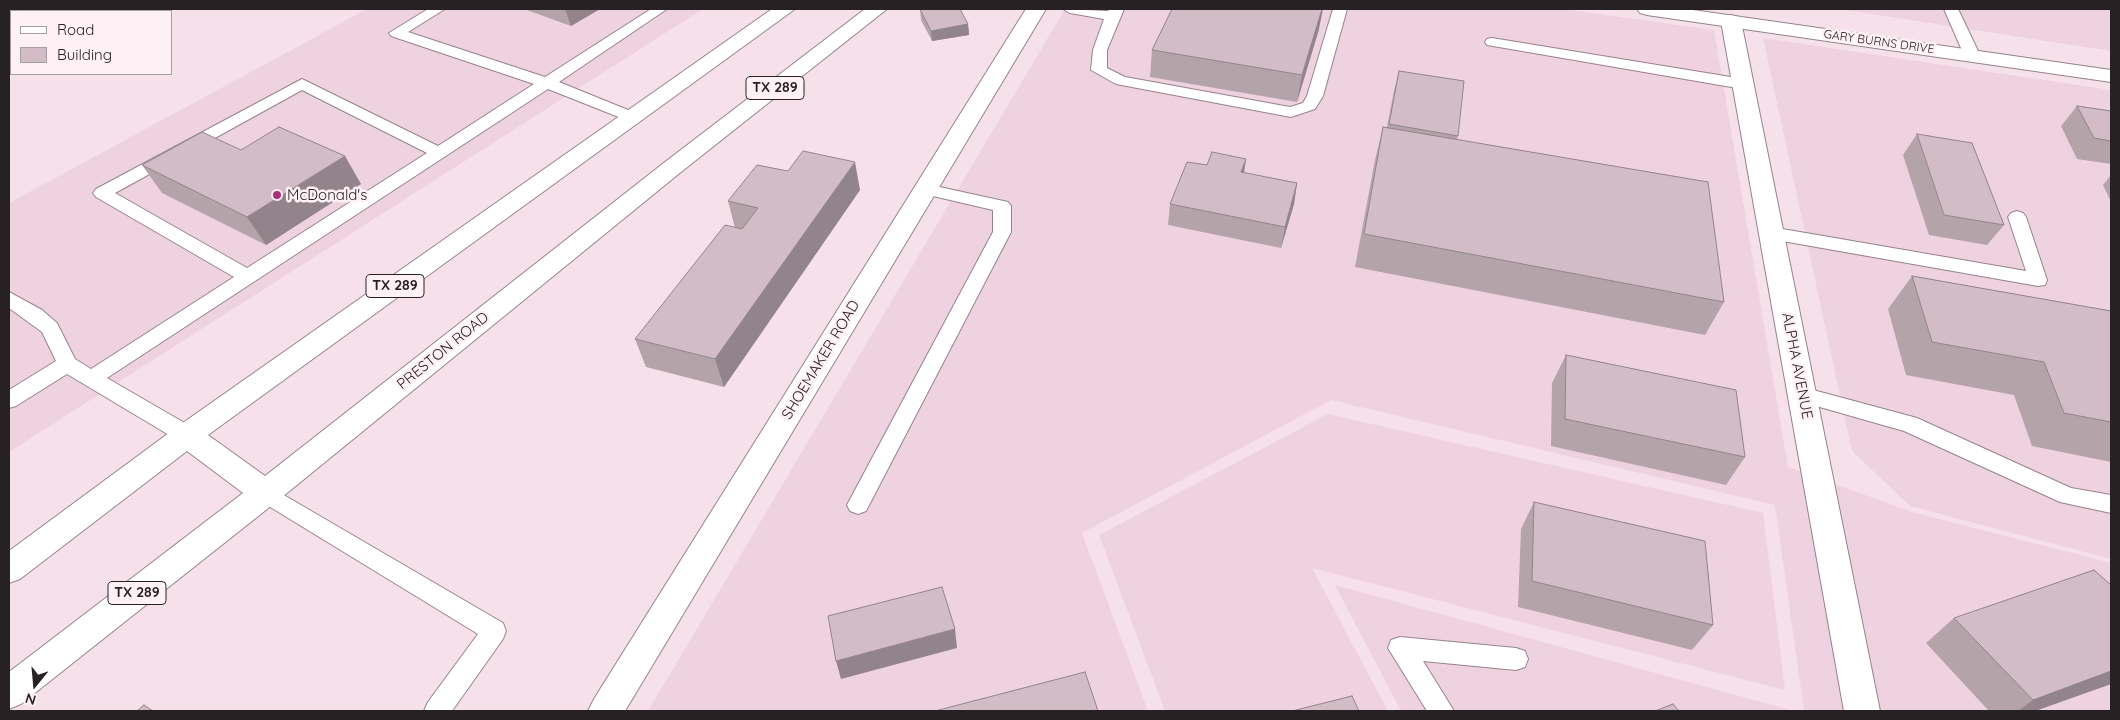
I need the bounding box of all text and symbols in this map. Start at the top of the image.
legend [10,10,172,75]
text: Road [57,20,94,39]
street label: GARY BURNS DRIVE [1823,27,1935,57]
text: Building [57,45,112,64]
road number: TX 289 [746,76,804,100]
place label: McDonald's [287,186,367,204]
marker: McDonald's [271,189,283,201]
road number: TX 289 [366,274,424,298]
street label: SHOEMAKER ROAD [778,297,864,423]
street label: PRESTON ROAD [393,308,493,394]
street label: ALPHA AVENUE [1778,311,1816,421]
road number: TX 289 [108,582,166,604]
north arrow [10,660,60,710]
text: N [23,689,38,709]

